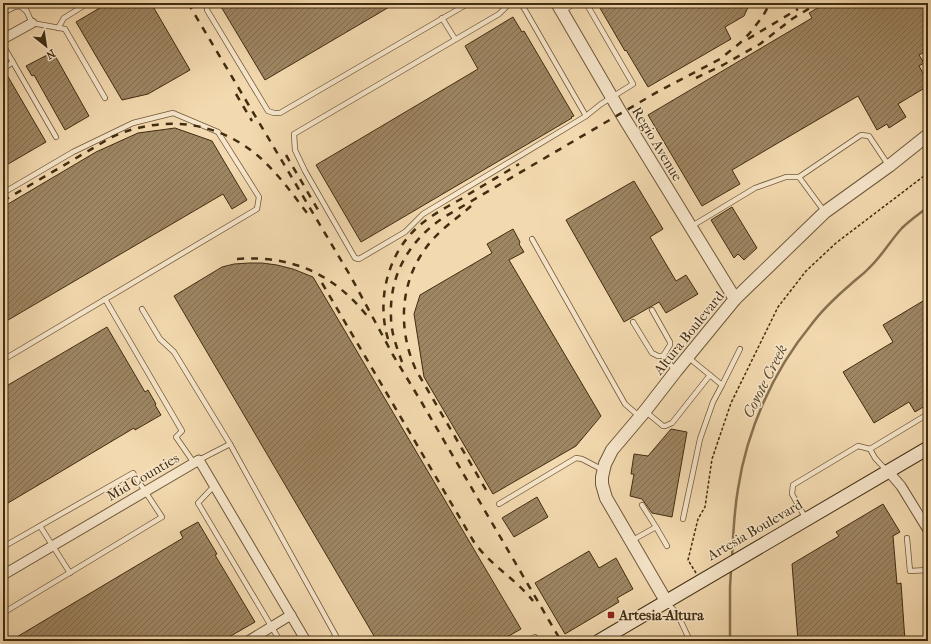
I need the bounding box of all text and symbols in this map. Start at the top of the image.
north arrow [26,26,66,66]
text: N [43,47,58,62]
street label: Regio Avenue [628,104,686,184]
street label: Altura Boulevard [650,288,728,379]
water label: Coyote Creek [739,341,791,421]
street label: Mid Counties [104,449,182,505]
street label: Artesia Boulevard [703,496,806,565]
place label: Artesia-Altura [618,607,704,624]
marker: Artesia-Altura [606,610,616,620]

